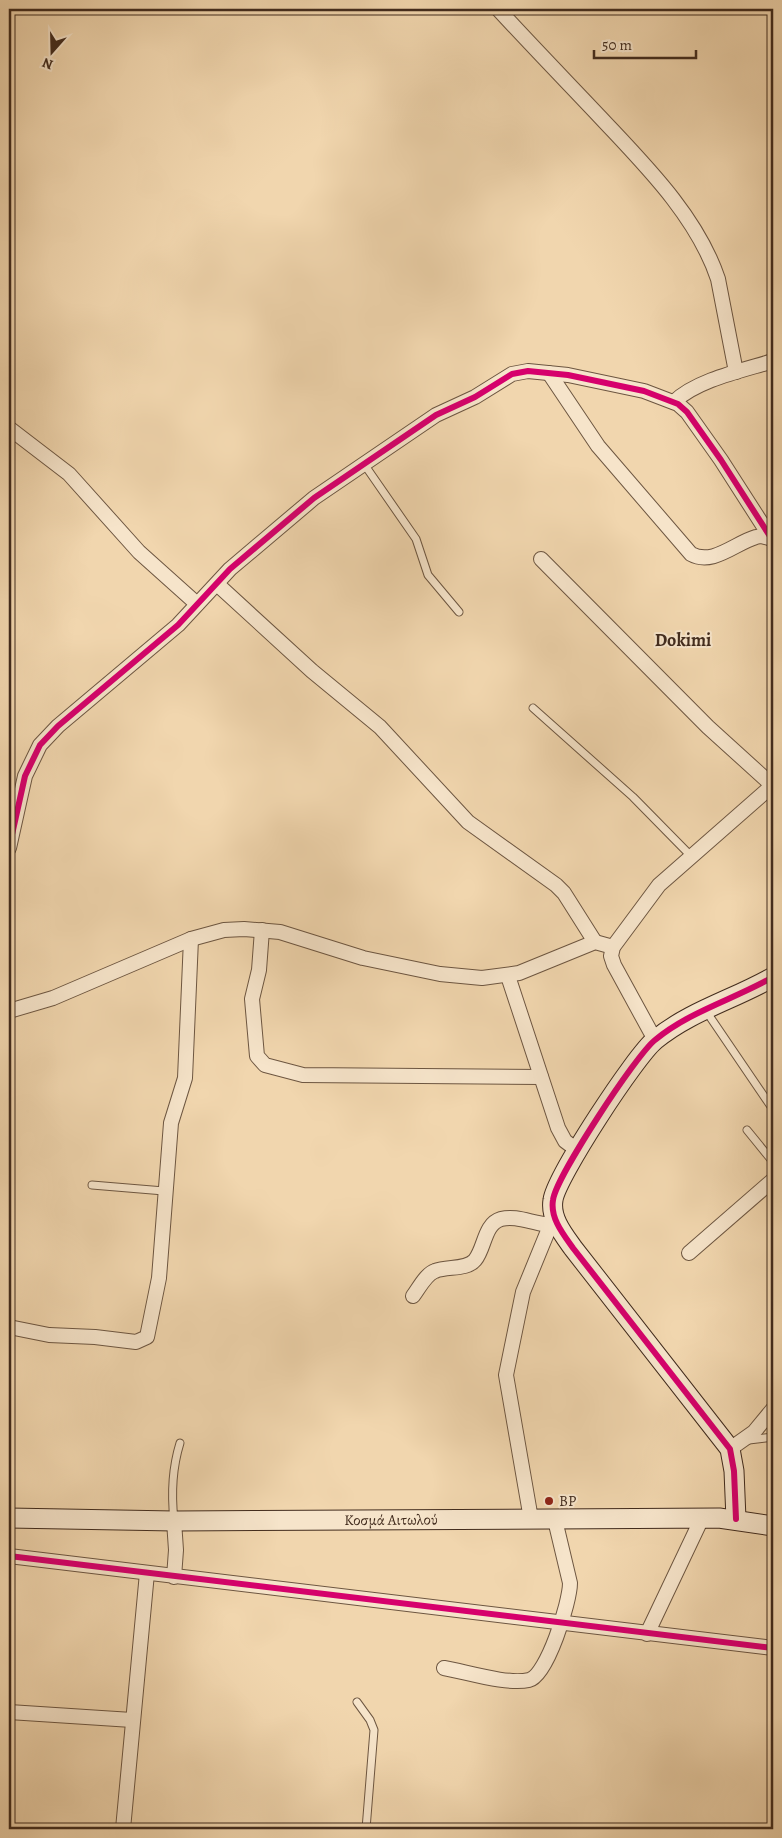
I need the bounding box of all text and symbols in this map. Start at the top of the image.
north arrow [28,28,78,78]
scale bar [594,28,697,60]
text: 50 m [602,35,632,55]
text: N [40,53,56,74]
district label: Dokimi [655,628,711,652]
place label: BP [559,1491,576,1511]
marker: BP [543,1495,555,1507]
street label: Κοσμά Αιτωλού [344,1510,438,1530]

